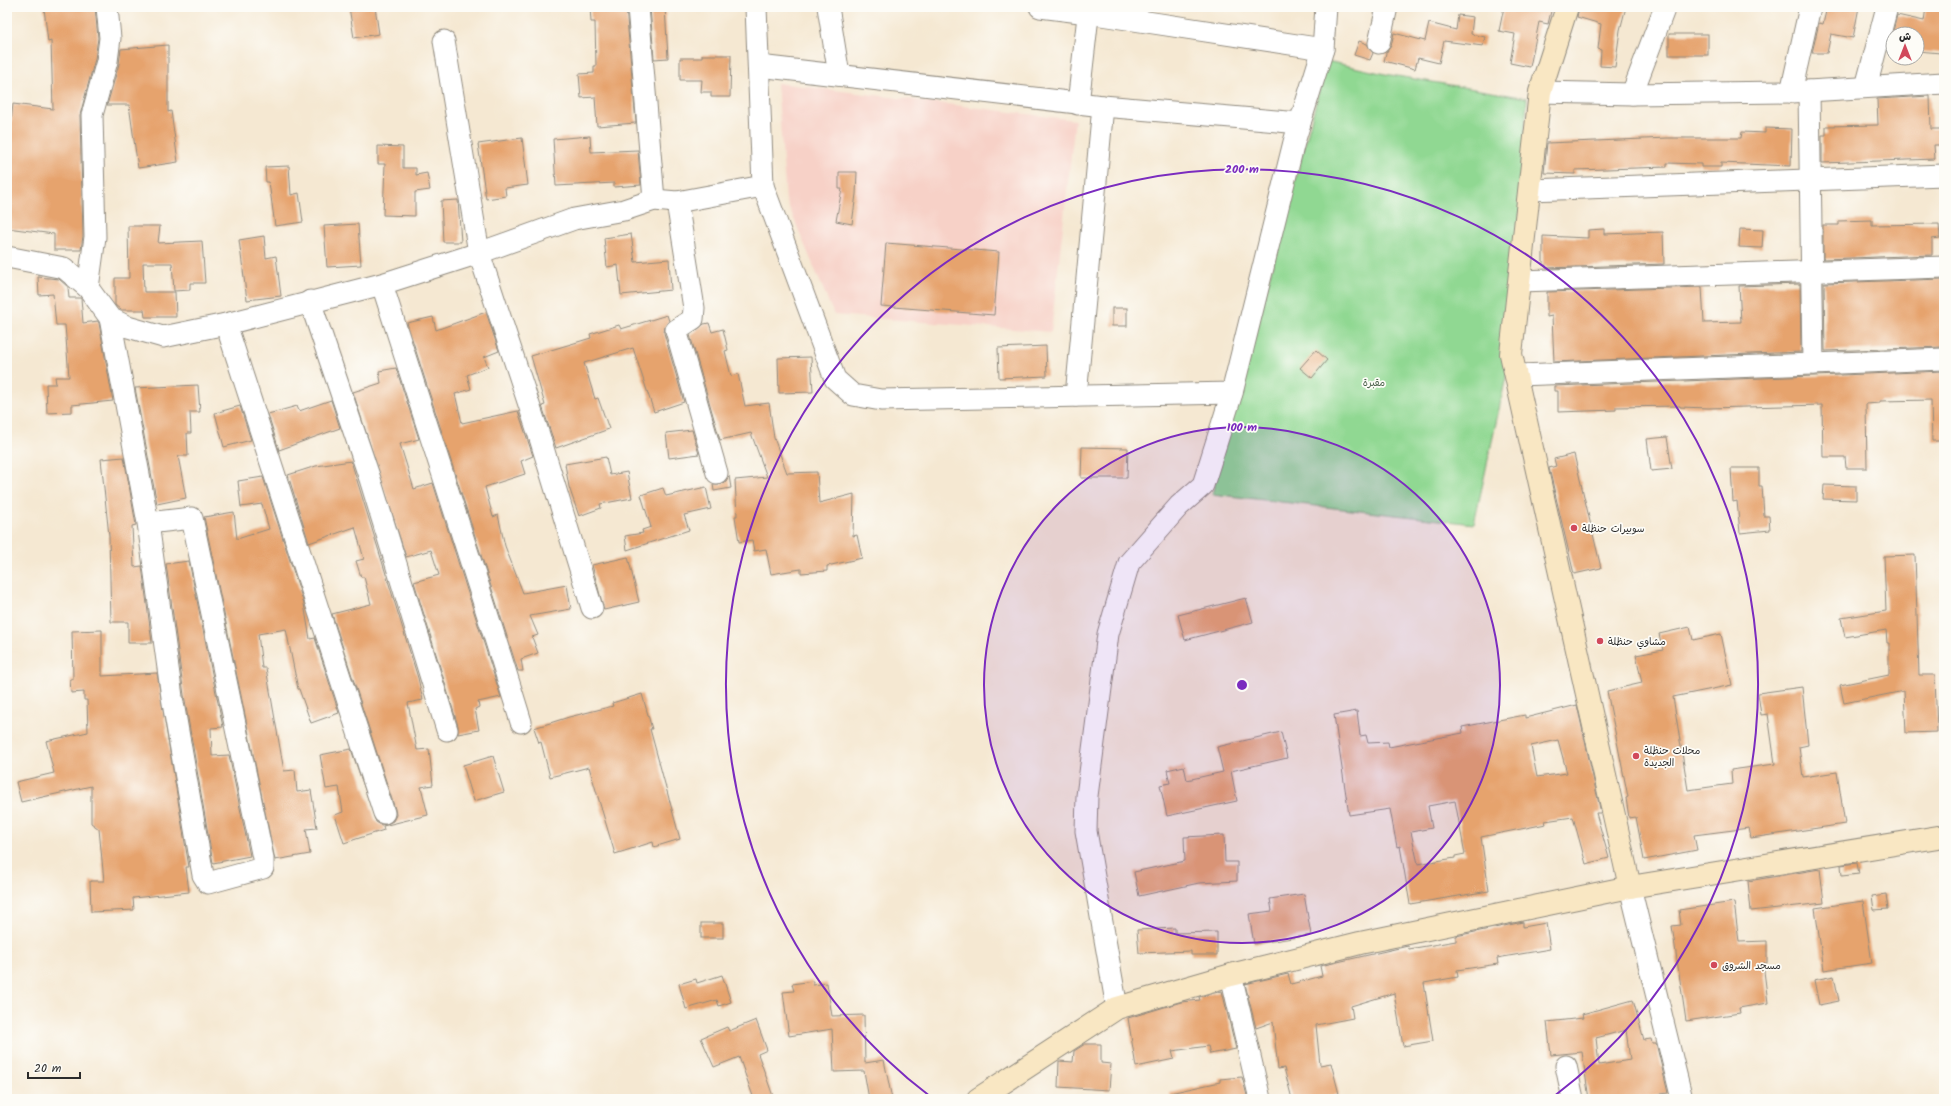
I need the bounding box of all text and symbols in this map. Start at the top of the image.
north arrow [1885,26,1925,66]
text: ش [1899,28,1911,46]
text: 200 m [1225,160,1259,179]
park label: مقبرة [1363,375,1385,391]
text: 100 m [1227,418,1257,437]
place label: سوبيرات حنظلة [1582,521,1645,537]
marker: سوبيرات حنظلة [1569,523,1579,533]
place label: مشاوي حنظلة [1608,634,1666,650]
marker: مشاوي حنظلة [1595,636,1605,646]
centre of rings [1235,678,1249,692]
place label: محلات حنظلة الجديدة [1644,743,1700,771]
marker: محلات حنظلة الجديدة [1631,751,1641,761]
place label: مسجد الشروق [1722,958,1781,974]
marker: مسجد الشروق [1709,960,1719,970]
scale bar [28,1054,80,1080]
text: 20 m [34,1059,62,1078]

